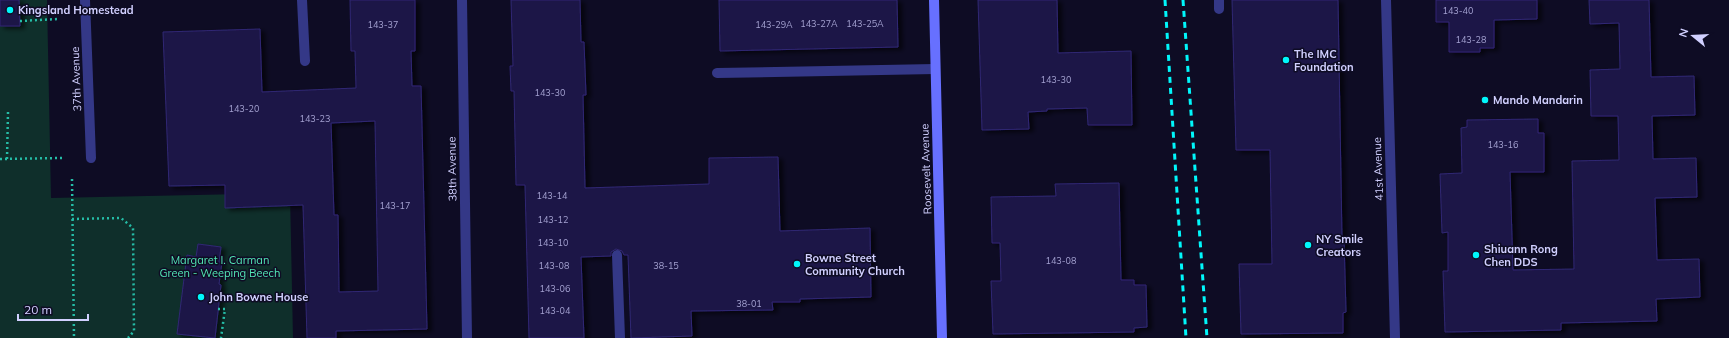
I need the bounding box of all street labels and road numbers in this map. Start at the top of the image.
street label: 37th Avenue [68,46,84,112]
street label: Roosevelt Avenue [917,123,935,215]
street label: 38th Avenue [444,137,460,201]
street label: 41st Avenue [1370,137,1386,201]

